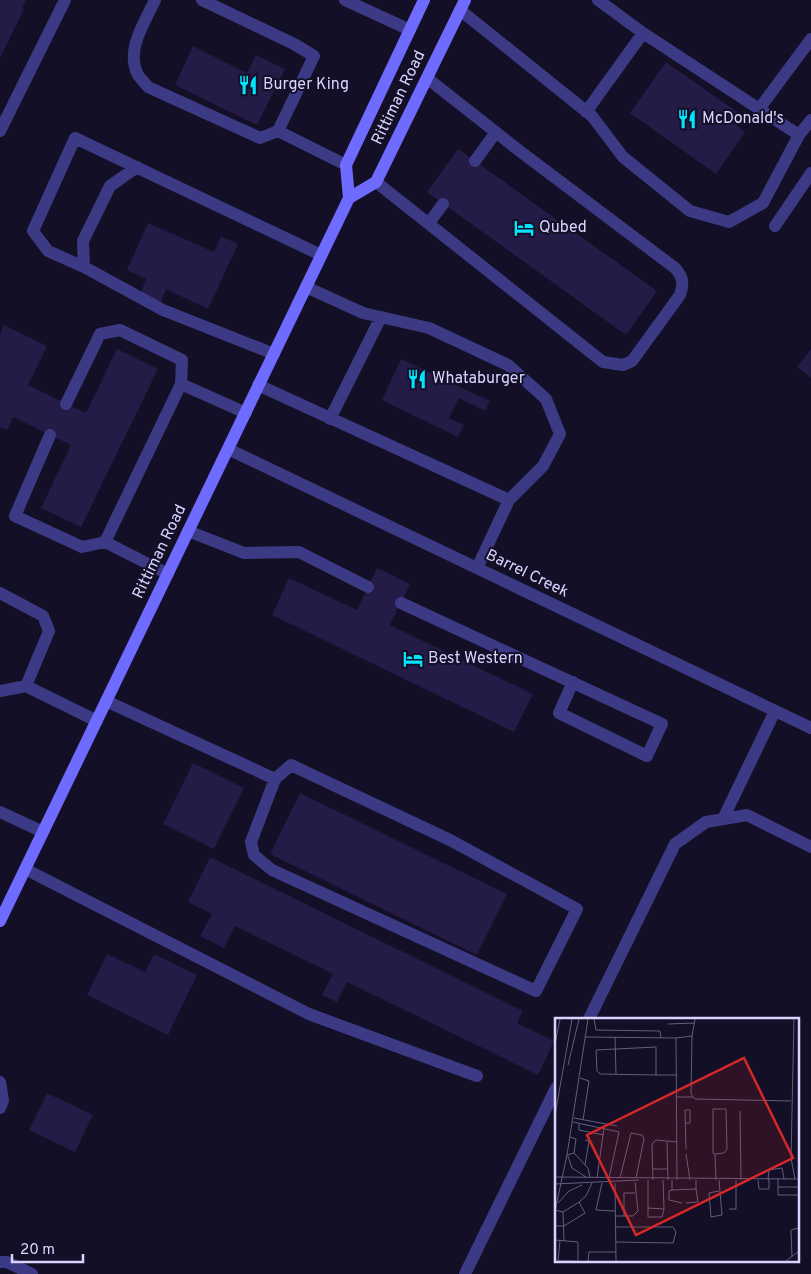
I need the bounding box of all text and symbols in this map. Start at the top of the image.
street label: Rittiman Road [368,48,430,148]
restaurant icon: Burger King [237,74,259,96]
place label: Burger King [263,75,349,95]
restaurant icon: McDonald's [676,108,698,130]
place label: McDonald's [702,109,784,129]
hotel icon: Qubed [513,217,535,239]
place label: Qubed [539,218,587,238]
restaurant icon: Whataburger [406,368,428,390]
place label: Whataburger [432,369,525,389]
street label: Rittiman Road [129,502,191,602]
street label: Barrel Creek [482,545,572,603]
hotel icon: Best Western [402,648,424,670]
place label: Best Western [428,649,523,669]
inset map [555,1018,798,1262]
scale bar [12,1232,84,1264]
text: 20 m [20,1241,55,1260]

